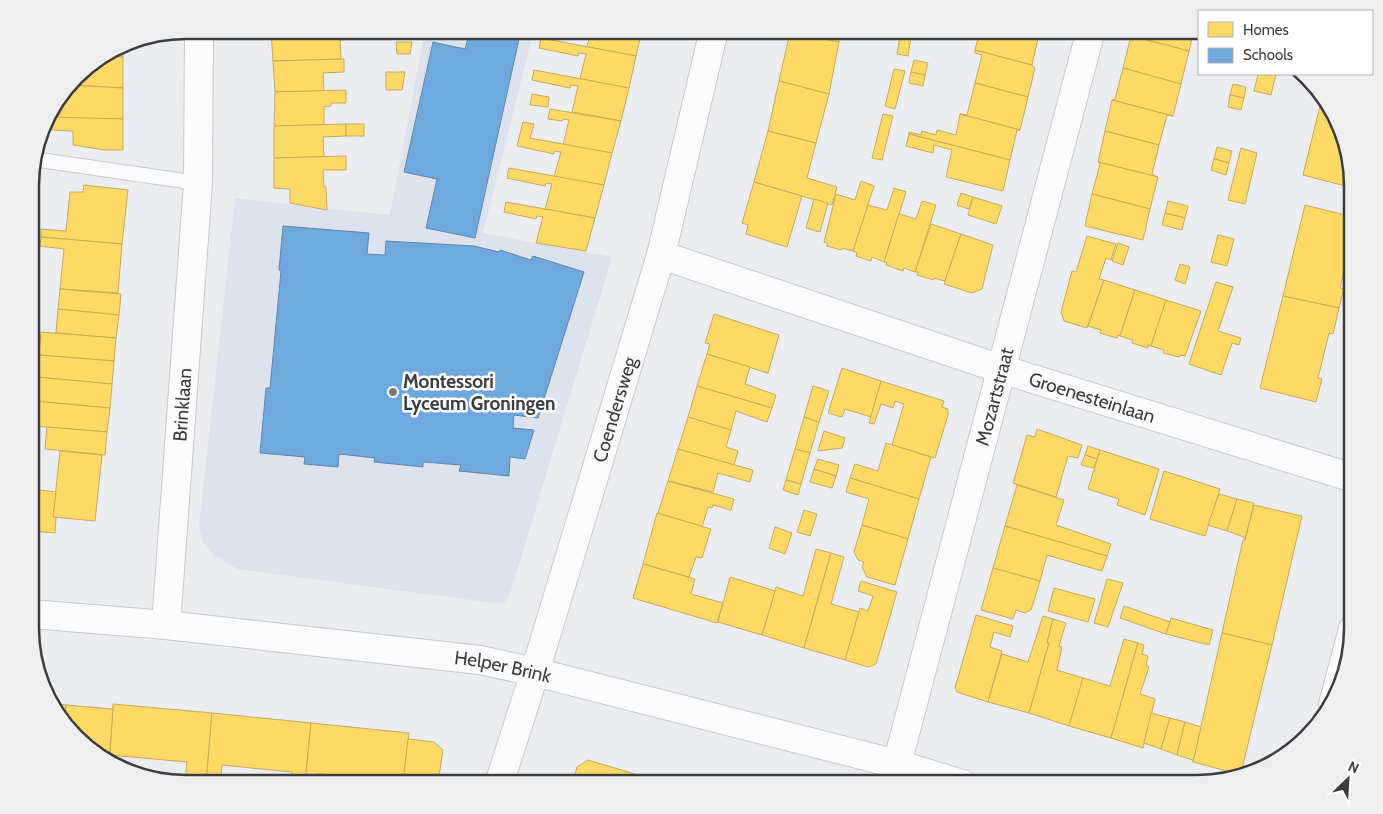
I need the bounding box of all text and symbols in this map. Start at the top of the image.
legend [1198,10,1373,75]
text: Homes [1243,21,1289,39]
text: Schools [1243,46,1293,64]
street label: Mozartstraat [971,345,1019,448]
street label: Coendersweg [588,353,642,465]
street label: Brinklaan [168,367,197,442]
street label: Groenesteinlaan [1026,367,1158,428]
place label: Montessori Lyceum Groningen [403,370,556,415]
marker: Montessori Lyceum Groningen [387,386,399,398]
street label: Helper Brink [453,646,554,688]
north arrow [1323,754,1373,804]
text: N [1345,757,1362,777]

